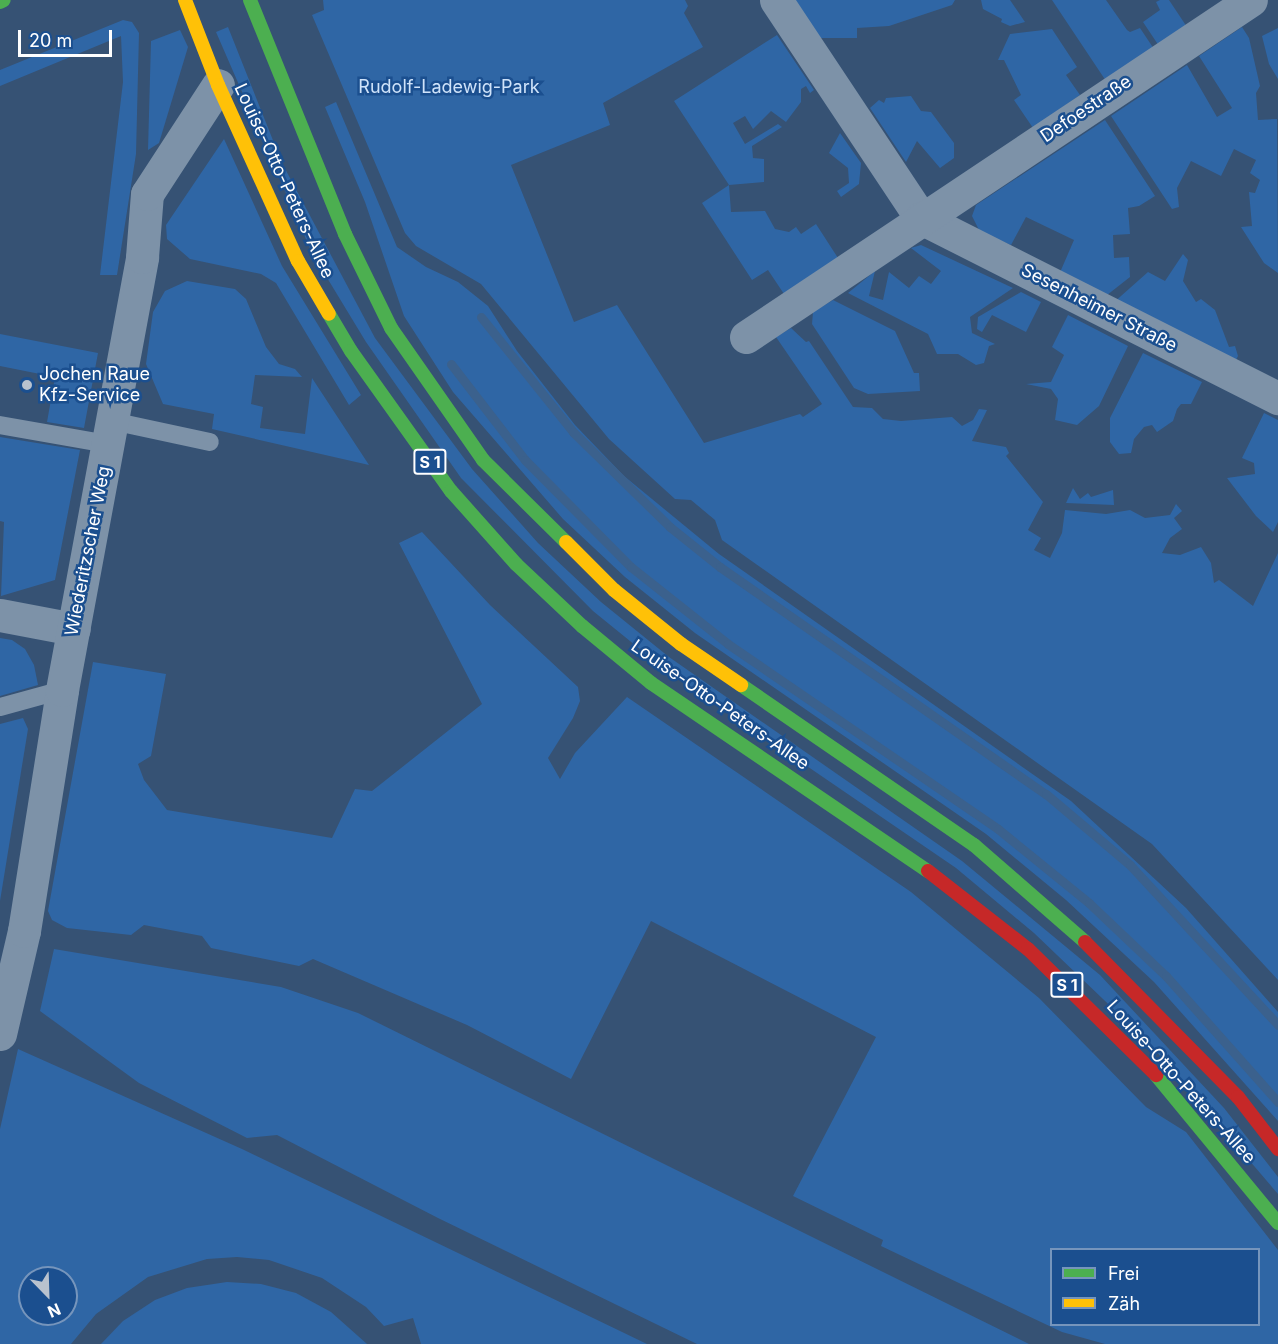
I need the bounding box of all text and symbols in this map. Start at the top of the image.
scale bar [21,18,116,56]
text: 20 m [29,30,72,51]
street label: Defoestraße [1037,71,1135,147]
park label: Rudolf-Ladewig-Park [358,76,540,98]
street label: Louise-Otto-Peters-Allee [229,80,339,282]
street label: Sesenheimer Straße [1017,259,1181,357]
place label: Jochen Raue Kfz-Service [39,364,150,406]
marker: Jochen Raue Kfz-Service [20,378,34,392]
road number: S 1 [412,449,448,475]
street label: Wiederitzscher Weg [61,464,115,638]
street label: Louise-Otto-Peters-Allee [627,635,813,775]
road number: S 1 [1049,972,1085,998]
street label: Louise-Otto-Peters-Allee [1102,996,1260,1168]
legend [1050,1248,1260,1326]
text: Frei [1108,1263,1139,1284]
north arrow [18,1266,78,1326]
text: Zäh [1108,1293,1140,1314]
text: N [45,1299,64,1322]

